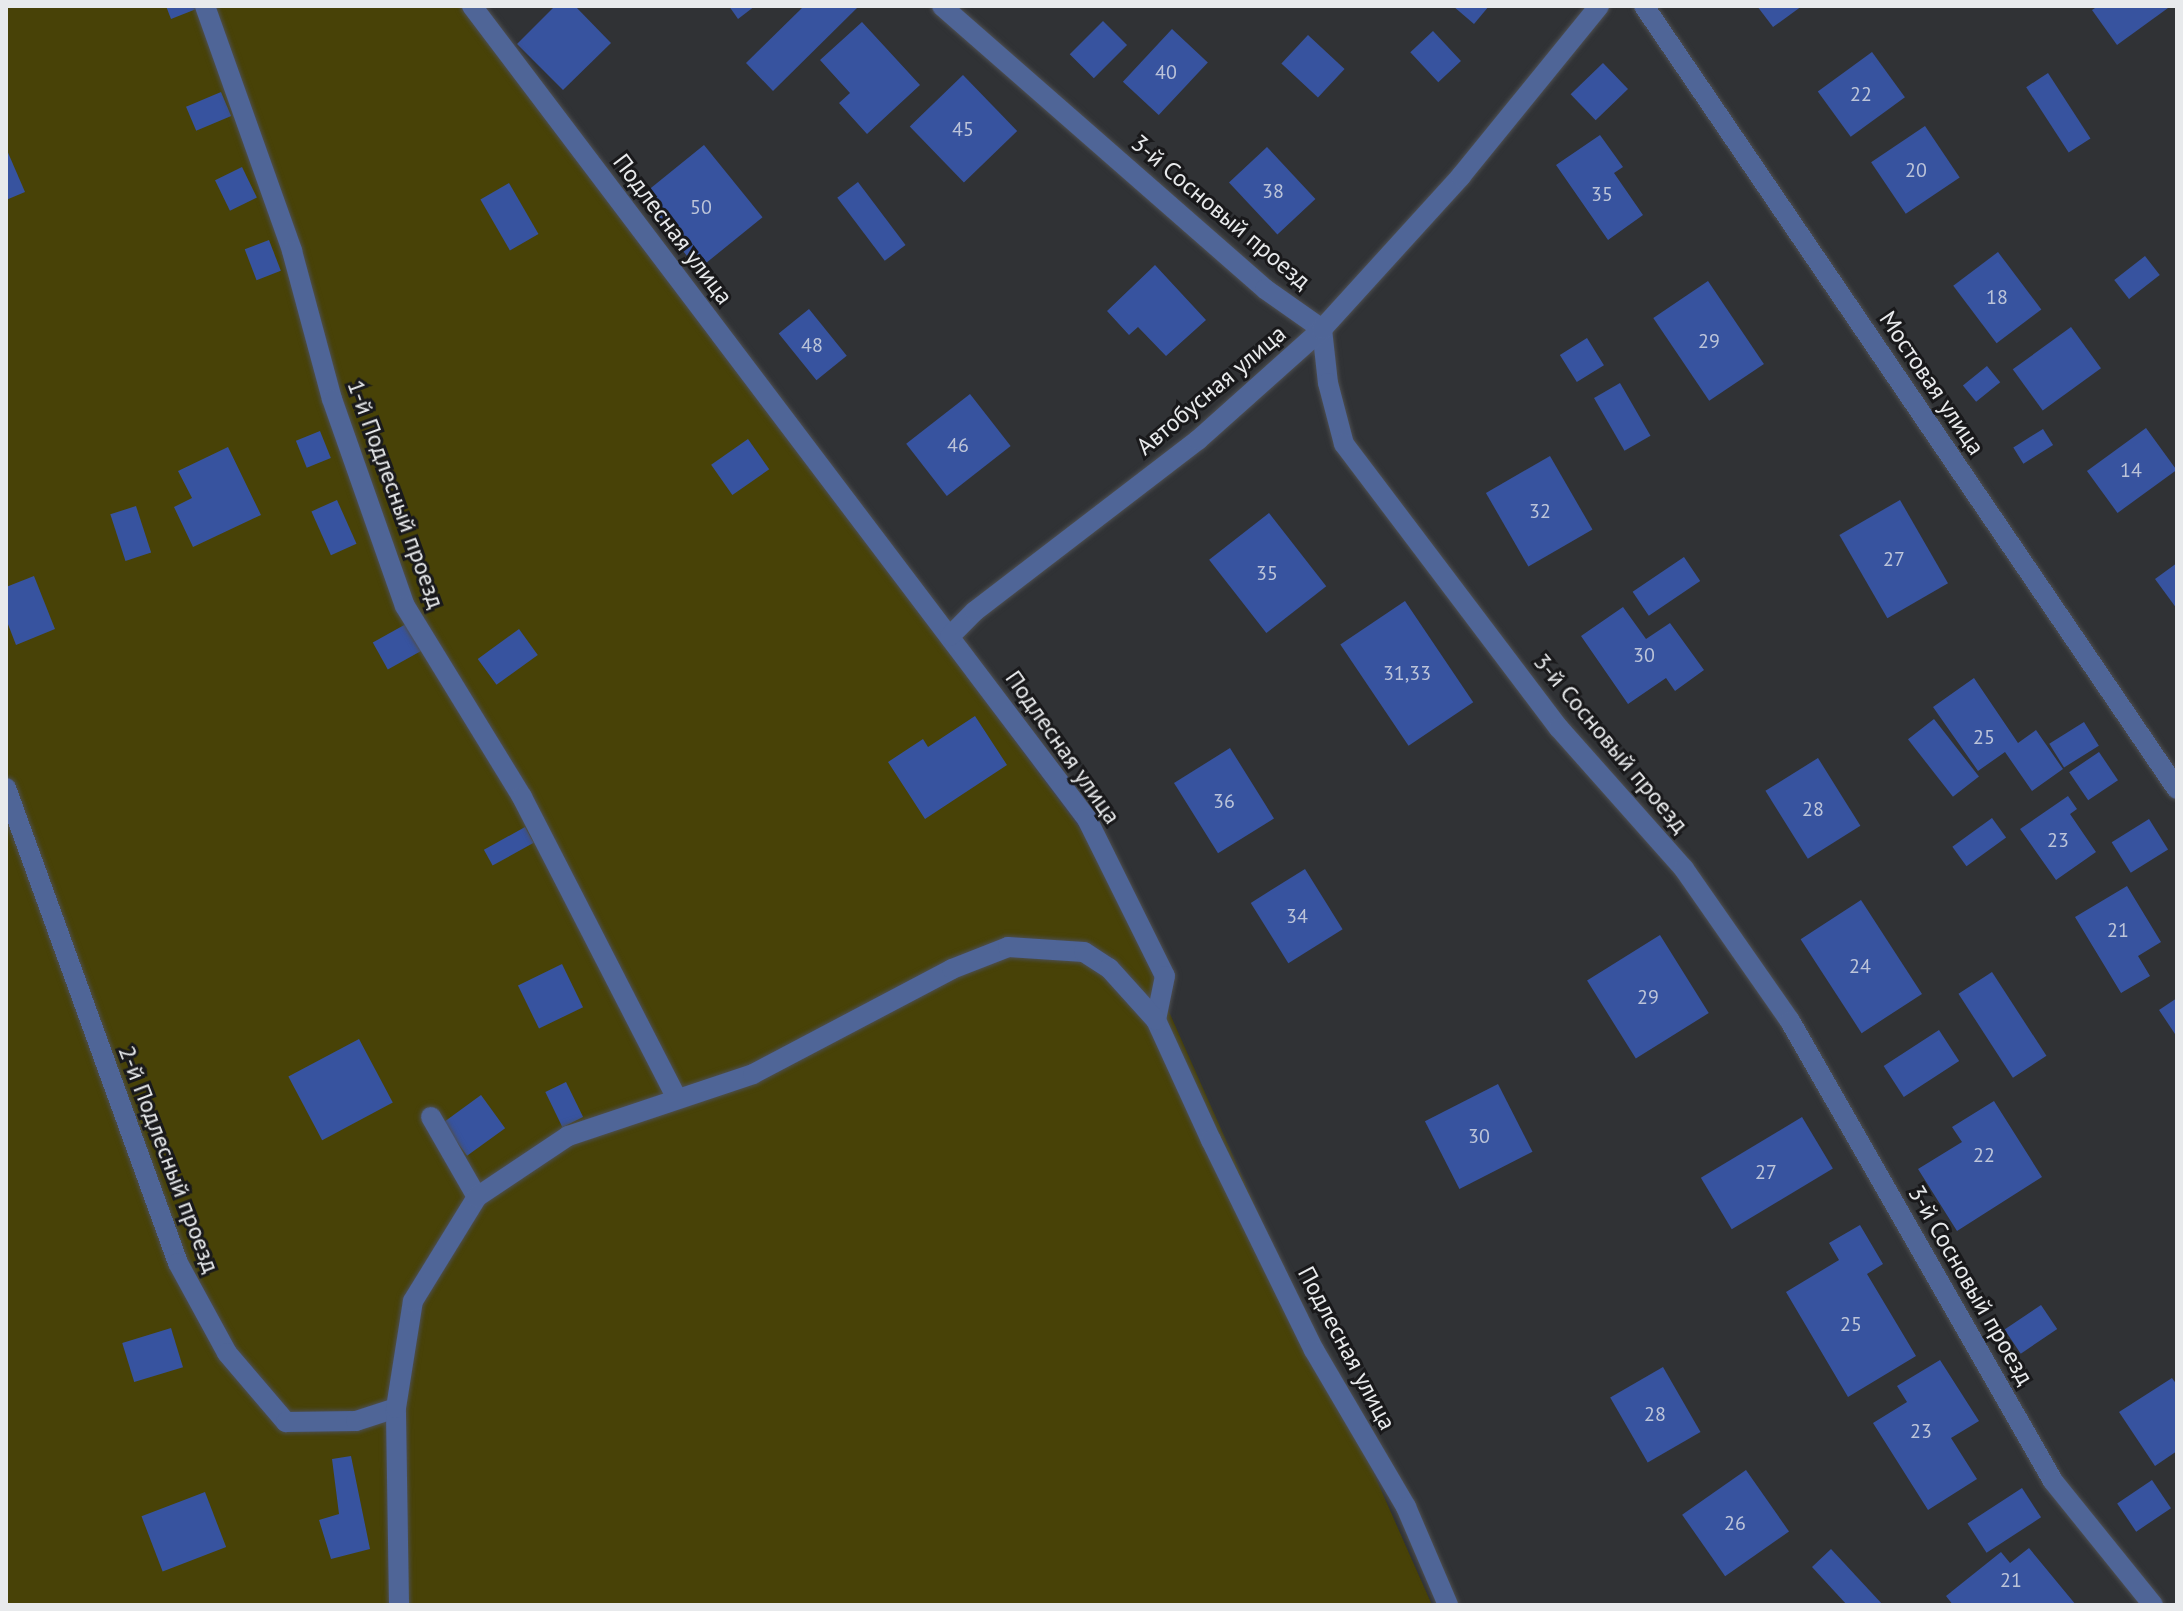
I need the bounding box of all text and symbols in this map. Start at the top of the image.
house number: 40 [1155,60,1177,84]
house number: 22 [1850,82,1872,106]
house number: 45 [952,117,974,141]
street label: 3-й Сосновый проезд [1125,129,1317,295]
street label: Подлесная улица [607,148,739,310]
house number: 20 [1905,158,1927,182]
house number: 38 [1262,179,1284,203]
house number: 35 [1591,182,1613,206]
house number: 50 [690,195,712,219]
house number: 18 [1986,285,2008,309]
street label: Мостовая улица [1873,306,1991,460]
street label: Автобусная улица [1130,319,1292,461]
house number: 29 [1698,329,1720,353]
house number: 48 [801,333,823,357]
street label: 1-й Подлесный проезд [341,376,451,612]
house number: 46 [947,433,969,457]
house number: 14 [2120,458,2142,482]
house number: 32 [1529,499,1551,523]
house number: 27 [1883,547,1905,571]
house number: 35 [1256,561,1278,585]
house number: 30 [1633,643,1655,667]
street label: 3-й Сосновый проезд [1528,647,1694,839]
house number: 31,33 [1383,661,1431,685]
street label: Подлесная улица [999,665,1127,829]
house number: 25 [1973,725,1995,749]
house number: 36 [1213,789,1235,813]
house number: 28 [1802,797,1824,821]
house number: 23 [2047,828,2069,852]
house number: 34 [1286,904,1308,928]
house number: 21 [2107,918,2129,942]
house number: 24 [1849,954,1871,978]
house number: 29 [1637,985,1659,1009]
street label: 2-й Подлесный проезд [112,1041,226,1277]
house number: 30 [1468,1124,1490,1148]
house number: 22 [1973,1143,1995,1167]
house number: 27 [1755,1160,1777,1184]
street label: 3-й Сосновый проезд [1902,1180,2040,1390]
street label: Подлесная улица [1292,1261,1402,1435]
house number: 25 [1840,1312,1862,1336]
house number: 28 [1644,1402,1666,1426]
house number: 23 [1910,1419,1932,1443]
house number: 26 [1724,1511,1746,1535]
house number: 21 [2000,1568,2022,1592]

